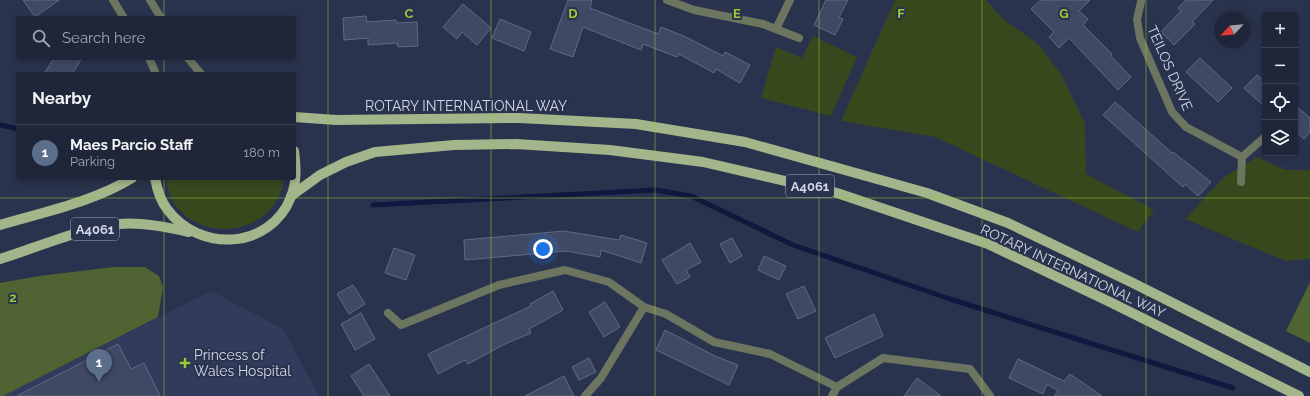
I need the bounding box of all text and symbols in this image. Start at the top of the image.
text: C [405,6,414,21]
text: D [568,6,578,21]
text: E [733,6,741,21]
text: F [897,6,905,21]
text: G [1059,6,1069,21]
north arrow [1214,12,1250,48]
map controls [1262,12,1298,156]
button: + [1262,12,1298,48]
search box [16,16,296,60]
street label: TEILOS DRIVE [1144,23,1196,113]
icon: search [30,27,52,49]
text: Search here [62,29,145,47]
button: − [1262,48,1298,84]
button: locate [1262,84,1298,120]
text: Nearby [32,88,91,108]
street label: ROTARY INTERNATIONAL WAY [365,98,567,114]
button: layers [1262,120,1298,156]
text: Maes Parcio Staff [70,136,193,154]
text: 1 [42,145,48,160]
text: 180 m [244,145,280,160]
text: Parking [70,154,115,169]
road number: A4061 [786,175,834,197]
road number: A4061 [71,218,119,240]
street label: ROTARY INTERNATIONAL WAY [978,221,1168,321]
your location [533,239,553,259]
text: 2 [9,290,17,305]
place label: Princess of Wales Hospital [194,347,291,379]
pin: 1 [86,349,112,382]
marker: Princess of Wales Hospital [179,357,191,369]

